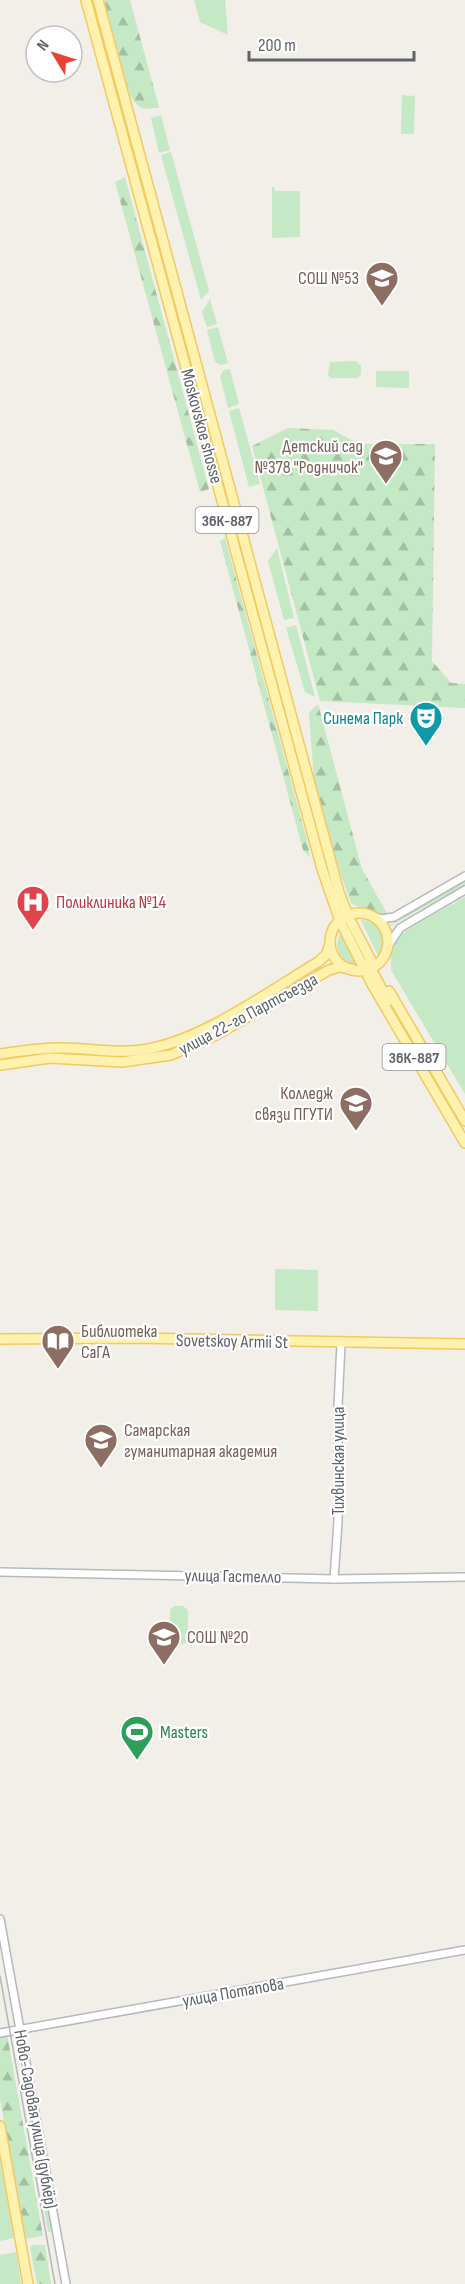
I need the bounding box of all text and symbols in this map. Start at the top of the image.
north arrow [24,24,84,84]
scale bar [249,24,414,62]
text: 200 m [258,35,296,56]
text: N [33,36,53,55]
school or university icon: СОШ №53 [364,260,400,307]
place label: СОШ №53 [298,268,359,289]
street label: Moskovskoe shosse [176,367,227,486]
place label: Детский сад №378 "Родничок" [254,436,363,478]
school or university icon: Детский сад №378 "Родничок" [368,438,404,485]
road number: 36К-887 [196,507,258,533]
theatre icon: Синема Парк [408,700,444,747]
place label: Синема Парк [323,708,403,729]
hospital icon: Поликлиника №14 [15,884,51,931]
place label: Поликлиника №14 [56,892,166,913]
street label: улица 22-го Партсъезда [175,969,321,1060]
road number: 36К-887 [382,1044,446,1070]
place label: Колледж связи ПГУТИ [255,1083,333,1125]
school or university icon: Колледж связи ПГУТИ [338,1085,374,1132]
place label: Библиотека СаГА [81,1321,158,1363]
library icon: Библиотека СаГА [40,1323,76,1370]
street label: Sovetskoy Armii St [176,1330,289,1353]
street label: Тихвинская улица [328,1407,349,1515]
place label: Самарская гуманитарная академия [124,1420,277,1462]
school or university icon: Самарская гуманитарная академия [83,1422,119,1469]
street label: улица Гастелло [185,1565,281,1588]
school or university icon: СОШ №20 [146,1619,182,1666]
place label: СОШ №20 [187,1627,249,1648]
sports icon: Masters [119,1714,155,1761]
place label: Masters [160,1722,208,1743]
street label: улица Потапова [181,1973,286,2012]
street label: Ново-Садовая улица (дублёр) [9,2028,62,2210]

